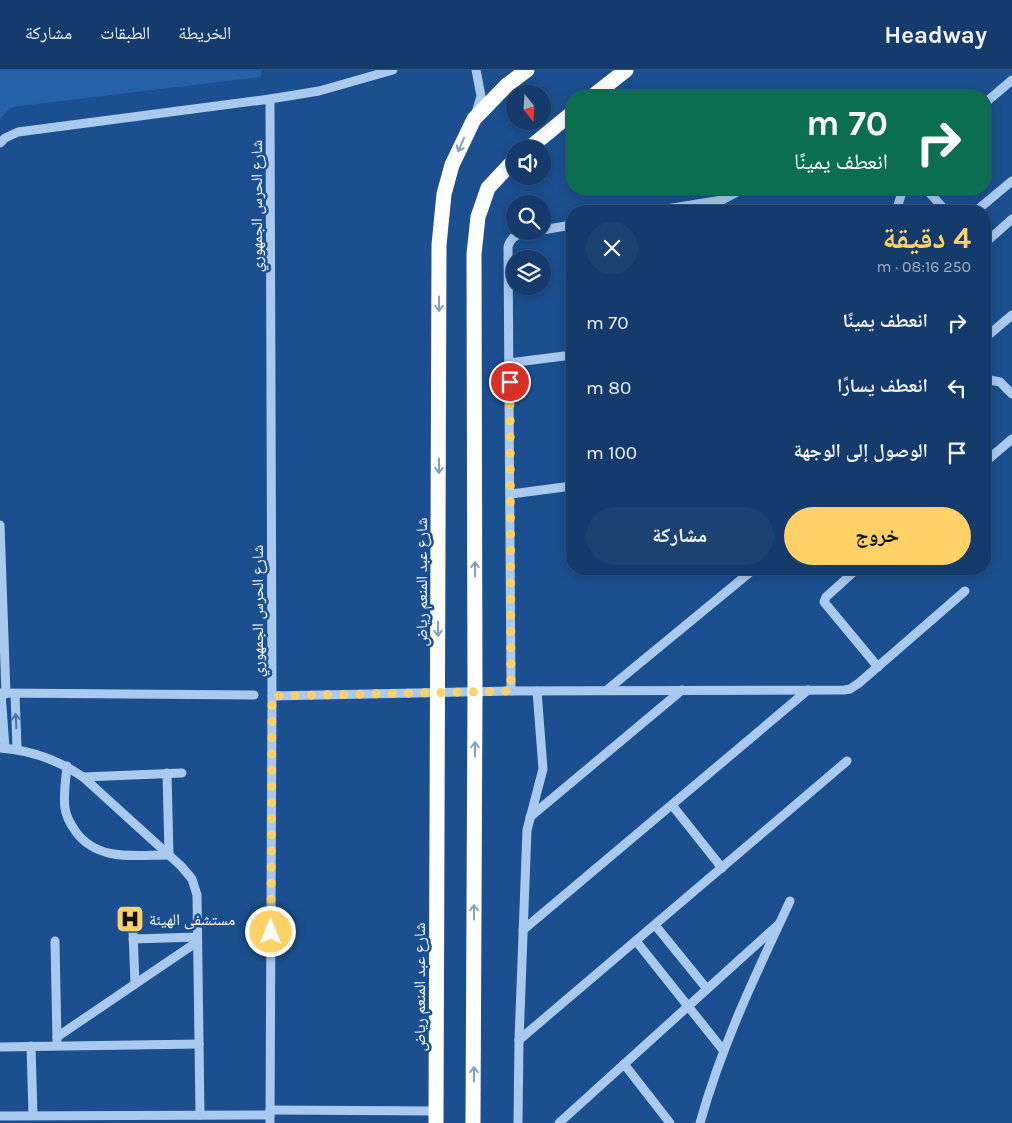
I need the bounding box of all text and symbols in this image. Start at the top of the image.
text: Headway [884,21,987,49]
text: مشاركة [25,22,72,44]
text: الطبقات [100,22,150,44]
text: الخريطة [178,22,231,44]
north arrow [506,85,551,130]
map controls [506,85,551,295]
text: 70 m [806,103,888,144]
icon: right [906,110,971,175]
one-way arrow [456,137,466,152]
street label: شارع الحرس الجمهوري [247,140,269,272]
button: sound [506,140,551,185]
text: انعطف يمينًا [794,149,888,175]
button: search [506,195,551,240]
text: 4 دقيقة [883,220,971,256]
button: close [586,222,638,274]
button: layers [506,250,551,295]
text: 250 m · 08:16 [876,257,971,276]
one-way arrow [434,296,444,312]
icon: right [943,309,971,337]
text: انعطف يمينًا [843,310,928,332]
text: 70 m [586,312,629,334]
pin [489,361,531,403]
icon: arrive [496,368,524,396]
icon: left [943,374,971,402]
text: انعطف يسارًا [837,375,928,397]
text: 80 m [586,377,631,399]
icon: arrive [943,439,971,467]
text: الوصول إلى الوجهة [793,440,928,462]
text: 100 m [586,442,637,464]
one-way arrow [434,458,444,474]
button: مشاركة [586,507,774,565]
button: خروج [784,507,971,565]
street label: شارع عبد المنعم رياض [412,518,432,646]
street label: شارع الحرس الجمهوري [248,545,270,677]
one-way arrow [470,562,480,578]
one-way arrow [433,620,443,637]
one-way arrow [12,713,21,729]
one-way arrow [470,742,480,758]
hospital icon: مستشفى الهيئة [115,904,145,934]
one-way arrow [469,904,479,920]
position arrow [244,905,296,957]
place label: مستشفى الهيئة [149,910,235,930]
street label: شارع عبد المنعم رياض [410,923,430,1051]
one-way arrow [469,1067,478,1083]

